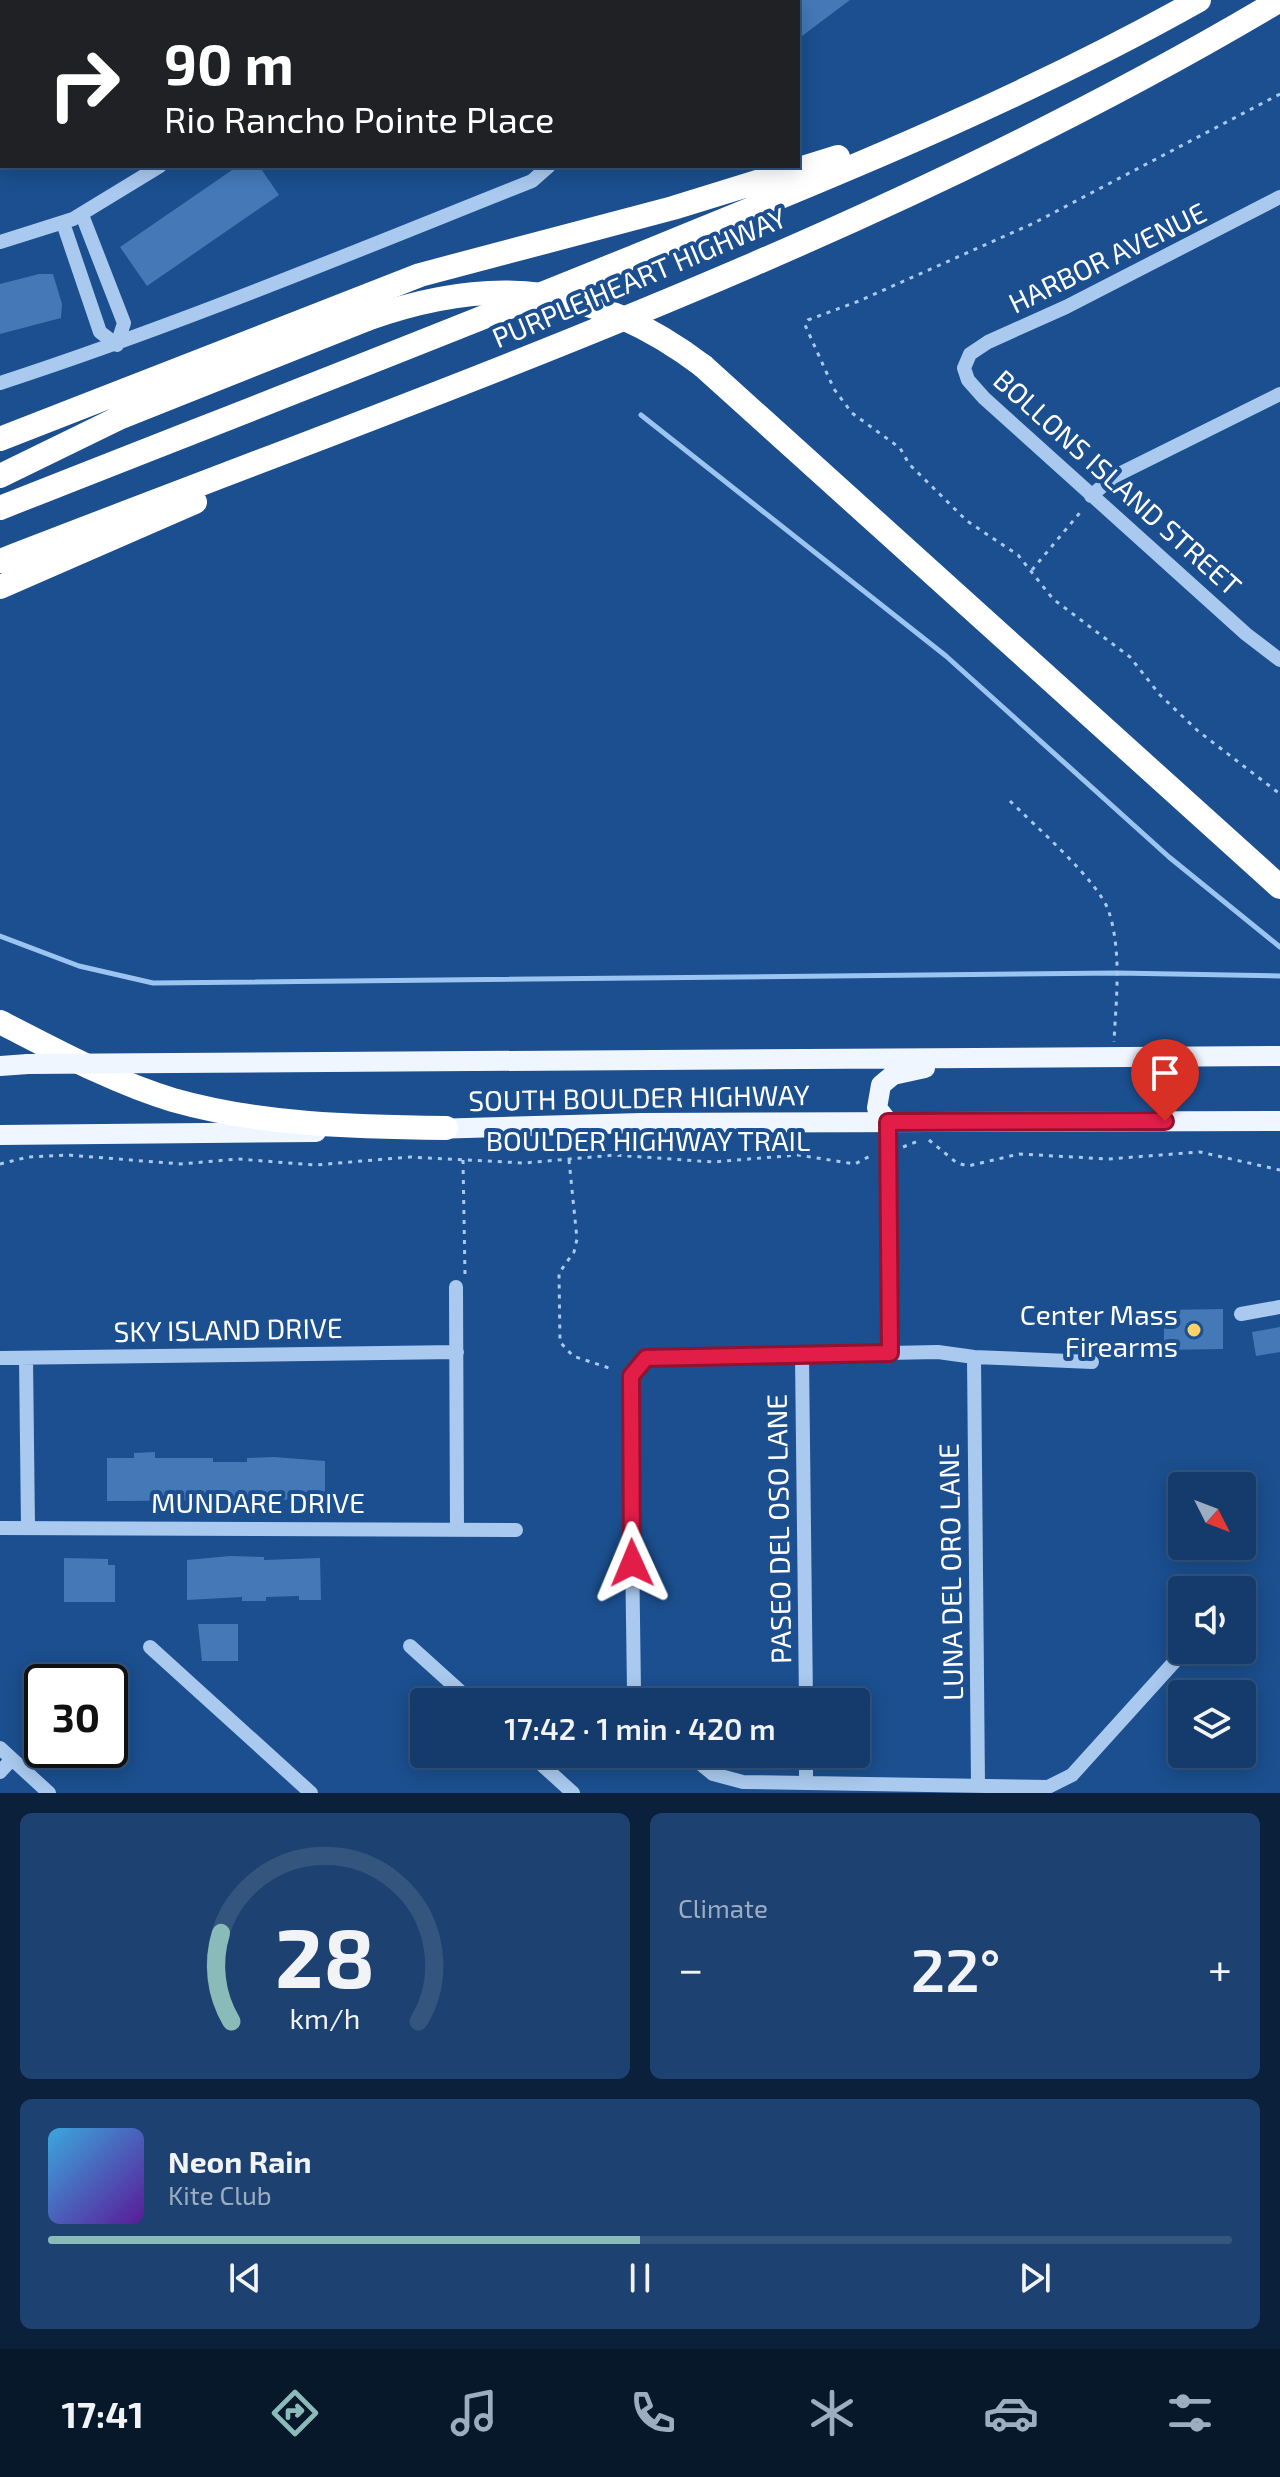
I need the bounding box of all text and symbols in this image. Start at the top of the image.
text: 90 m [164,29,294,96]
icon: right [32,32,136,136]
text: Rio Rancho Pointe Place [164,97,554,140]
street label: HARBOR AVENUE [1003,194,1211,320]
street label: PURPLE HEART HIGHWAY [487,200,791,354]
street label: BOLLONS ISLAND STREET [987,362,1249,602]
pin [1131,1039,1199,1121]
icon: arrive [1143,1051,1187,1095]
street label: SOUTH BOULDER HIGHWAY [468,1077,810,1117]
street label: BOULDER HIGHWAY TRAIL [486,1123,810,1157]
place label: Center Mass Firearms [1020,1297,1178,1363]
street label: SKY ISLAND DRIVE [113,1310,343,1348]
marker: Center Mass Firearms [1185,1321,1203,1339]
street label: PASEO DEL OSO LANE [759,1394,797,1664]
street label: LUNA DEL ORO LANE [931,1443,969,1701]
north arrow [1168,1472,1256,1560]
map controls [1168,1472,1256,1768]
street label: MUNDARE DRIVE [151,1485,365,1519]
position arrow [590,1521,674,1605]
button: sound [1168,1576,1256,1664]
speed limit sign: 30 [24,1664,128,1768]
button: layers [1168,1680,1256,1768]
text: 17:42 · 1 min · 420 m [504,1710,776,1746]
text: Climate [678,1892,768,1923]
text: 28 [275,1905,375,2005]
text: 22° [911,1932,1001,2004]
text: − [678,1941,704,1994]
text: + [1208,1941,1232,1994]
text: km/h [290,2000,360,2035]
text: Neon Rain [168,2143,312,2179]
text: Kite Club [168,2179,272,2210]
icon: previous [223,2256,267,2300]
icon: pause [618,2256,662,2300]
icon: next [1013,2256,1057,2300]
icon: directions [267,2385,323,2441]
icon: music [446,2385,502,2441]
icon: phone [625,2385,681,2441]
icon: climate [804,2385,860,2441]
icon: car [983,2385,1039,2441]
icon: filters [1162,2385,1218,2441]
text: 17:41 [62,2392,144,2435]

